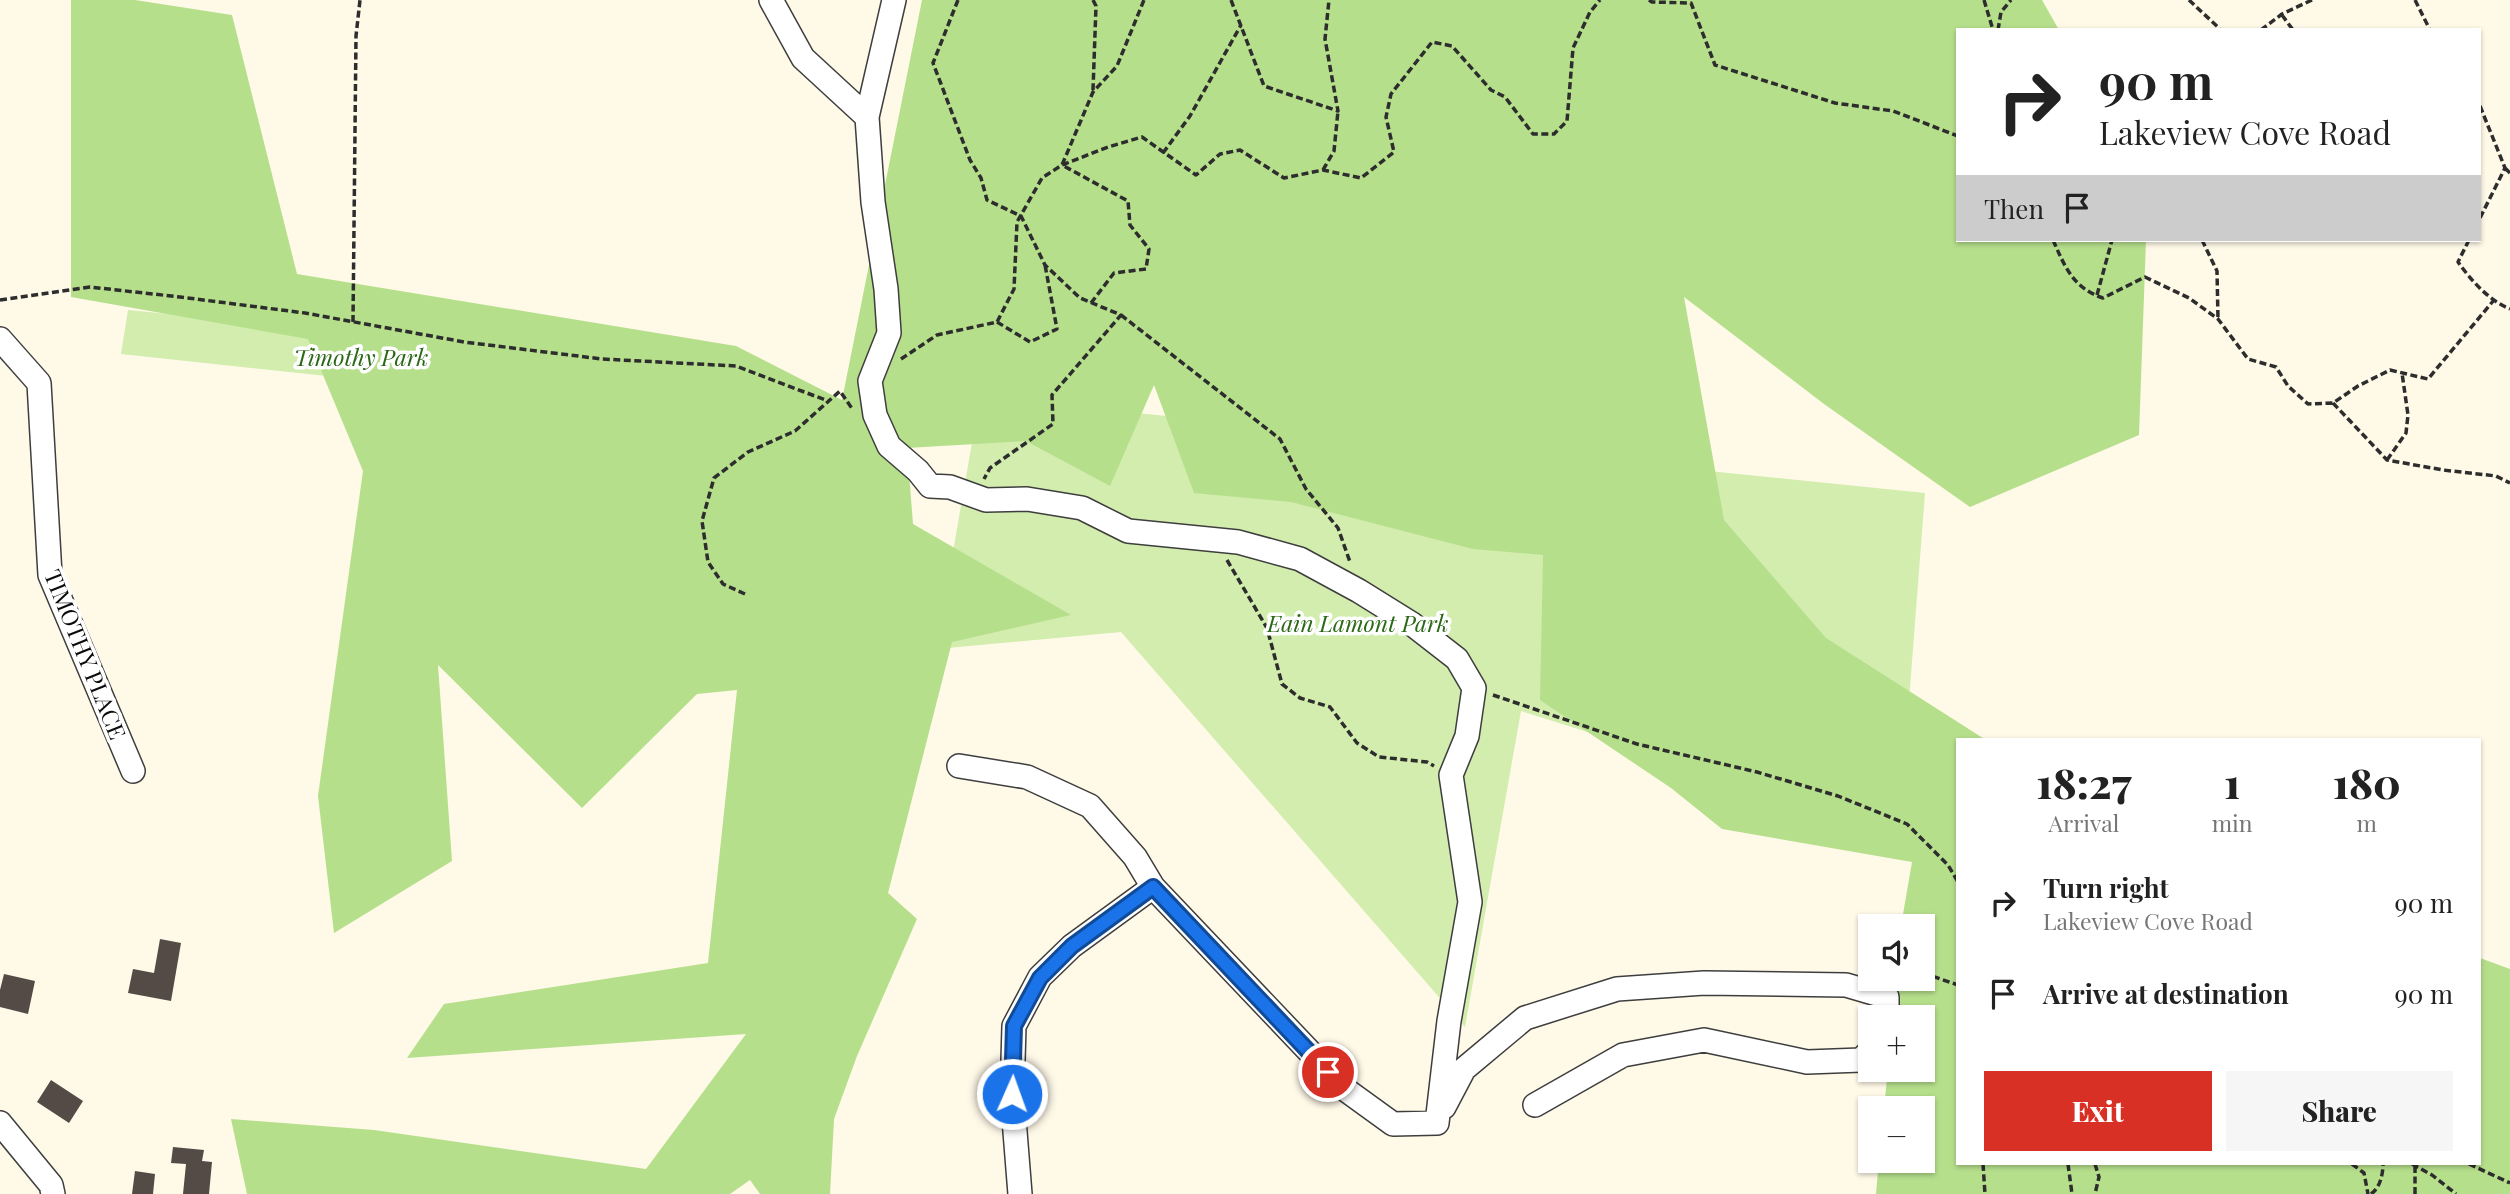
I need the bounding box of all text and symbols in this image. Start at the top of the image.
text: 90 m [2099,47,2213,112]
icon: right [1984,56,2075,147]
text: Lakeview Cove Road [2099,110,2391,153]
icon: arrive [2058,189,2096,227]
text: Then [1984,191,2044,226]
park label: Timothy Park [294,341,429,372]
street label: TIMOTHY PLACE [38,565,134,743]
park label: Eain Lamont Park [1266,607,1449,638]
text: 18:27 [2036,754,2132,810]
text: 1 [2224,754,2240,810]
text: 180 [2333,754,2401,810]
text: Arrival [2048,807,2119,838]
text: min [2212,807,2253,838]
text: m [2357,807,2377,838]
text: Turn right [2043,870,2169,905]
icon: right [1984,884,2022,922]
text: 90 m [2395,885,2453,920]
text: Lakeview Cove Road [2043,905,2253,936]
map controls [1858,914,1935,1173]
button: sound [1858,914,1935,991]
icon: arrive [1984,975,2022,1013]
text: Arrive at destination [2043,976,2289,1011]
text: 90 m [2395,976,2453,1011]
button: + [1858,1005,1935,1082]
pin [1298,1042,1358,1102]
icon: arrive [1309,1053,1347,1091]
position arrow [975,1057,1049,1131]
button: Exit [1984,1071,2212,1151]
button: Share [2226,1071,2453,1151]
button: − [1858,1096,1935,1173]

